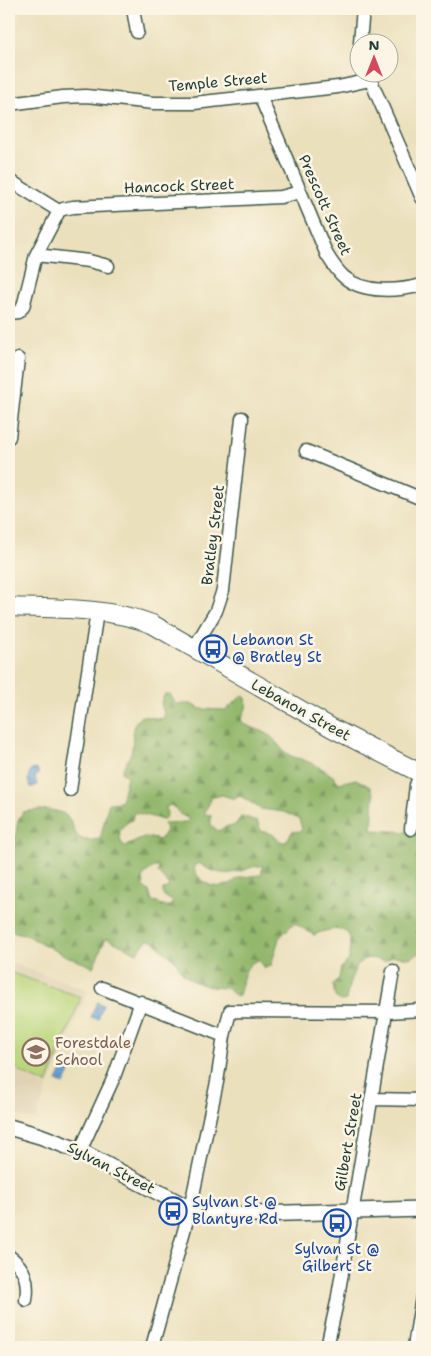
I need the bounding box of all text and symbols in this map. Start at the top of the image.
north arrow [348,32,398,82]
text: N [368,36,380,54]
street label: Temple Street [168,68,268,96]
street label: Prescott Street [294,151,356,259]
street label: Hancock Street [123,174,235,198]
street label: Bratley Street [197,484,229,586]
place label: Lebanon St @ Bratley St [232,630,322,667]
bus stop icon: Lebanon St @ Bratley St [198,634,228,664]
street label: Lebanon Street [248,674,354,746]
place label: Forestdale School [55,1033,131,1070]
school or university icon: Forestdale School [21,1037,51,1067]
street label: Gilbert Street [330,1091,366,1193]
street label: Sylvan Street [64,1137,158,1199]
place label: Sylvan St @ Blantyre Rd [192,1192,278,1229]
bus stop icon: Sylvan St @ Blantyre Rd [158,1196,188,1226]
bus stop icon: Sylvan St @ Gilbert St [322,1208,352,1238]
place label: Sylvan St @ Gilbert St [295,1239,380,1276]

